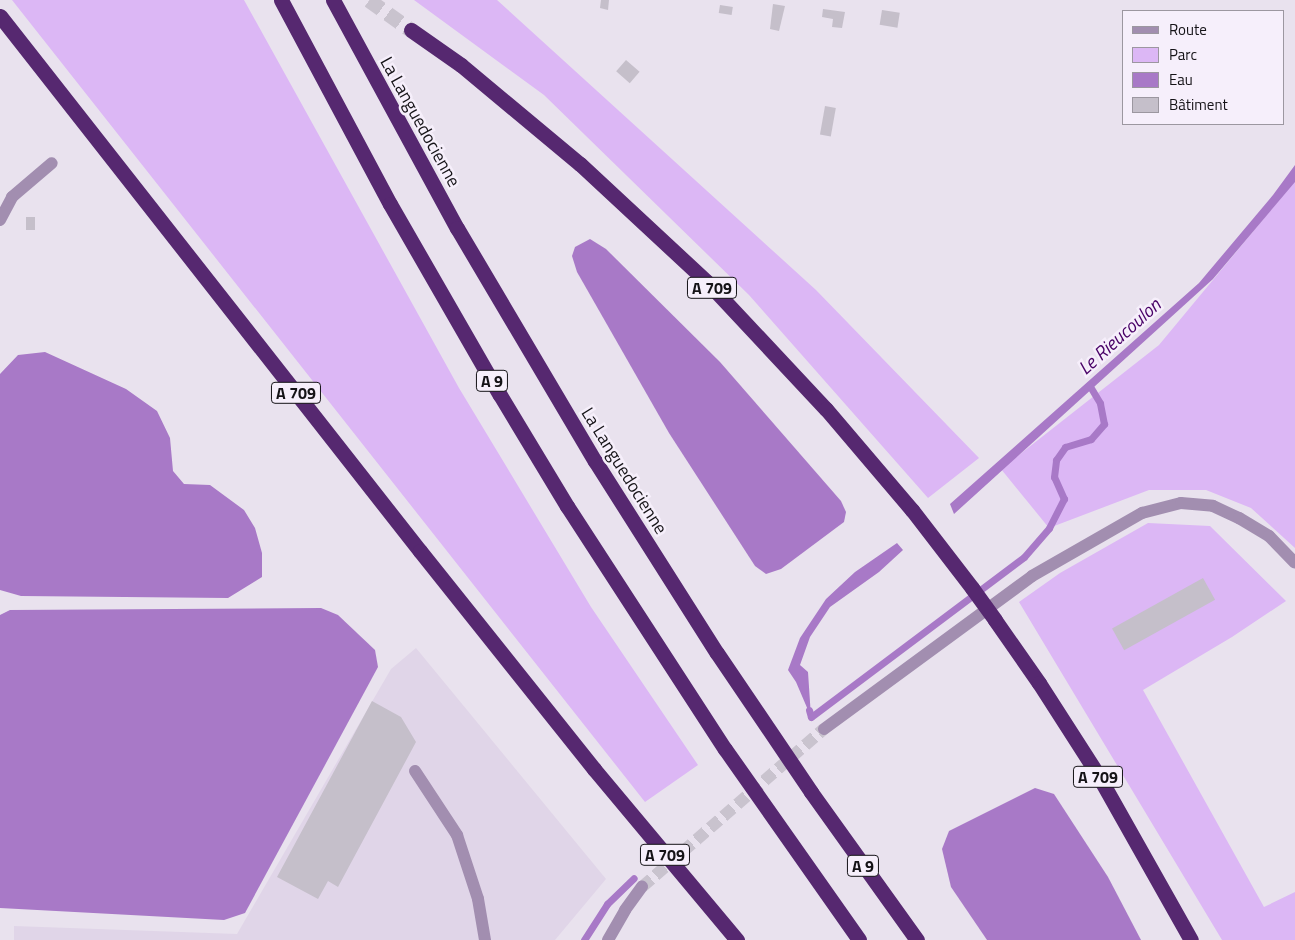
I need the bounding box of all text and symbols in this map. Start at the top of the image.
legend [1122,10,1285,125]
text: Route [1169,18,1207,41]
text: Parc [1169,43,1197,66]
street label: La Languedocienne [375,53,465,191]
text: Eau [1169,68,1193,91]
text: Bâtiment [1169,93,1228,116]
road number: A 709 [686,274,738,302]
water label: Le Rieucoulon [1073,293,1165,379]
road number: A 9 [476,368,508,394]
road number: A 709 [270,379,322,406]
street label: La Languedocienne [576,404,672,538]
road number: A 709 [1072,764,1124,790]
road number: A 709 [639,842,691,868]
road number: A 9 [847,852,879,879]

